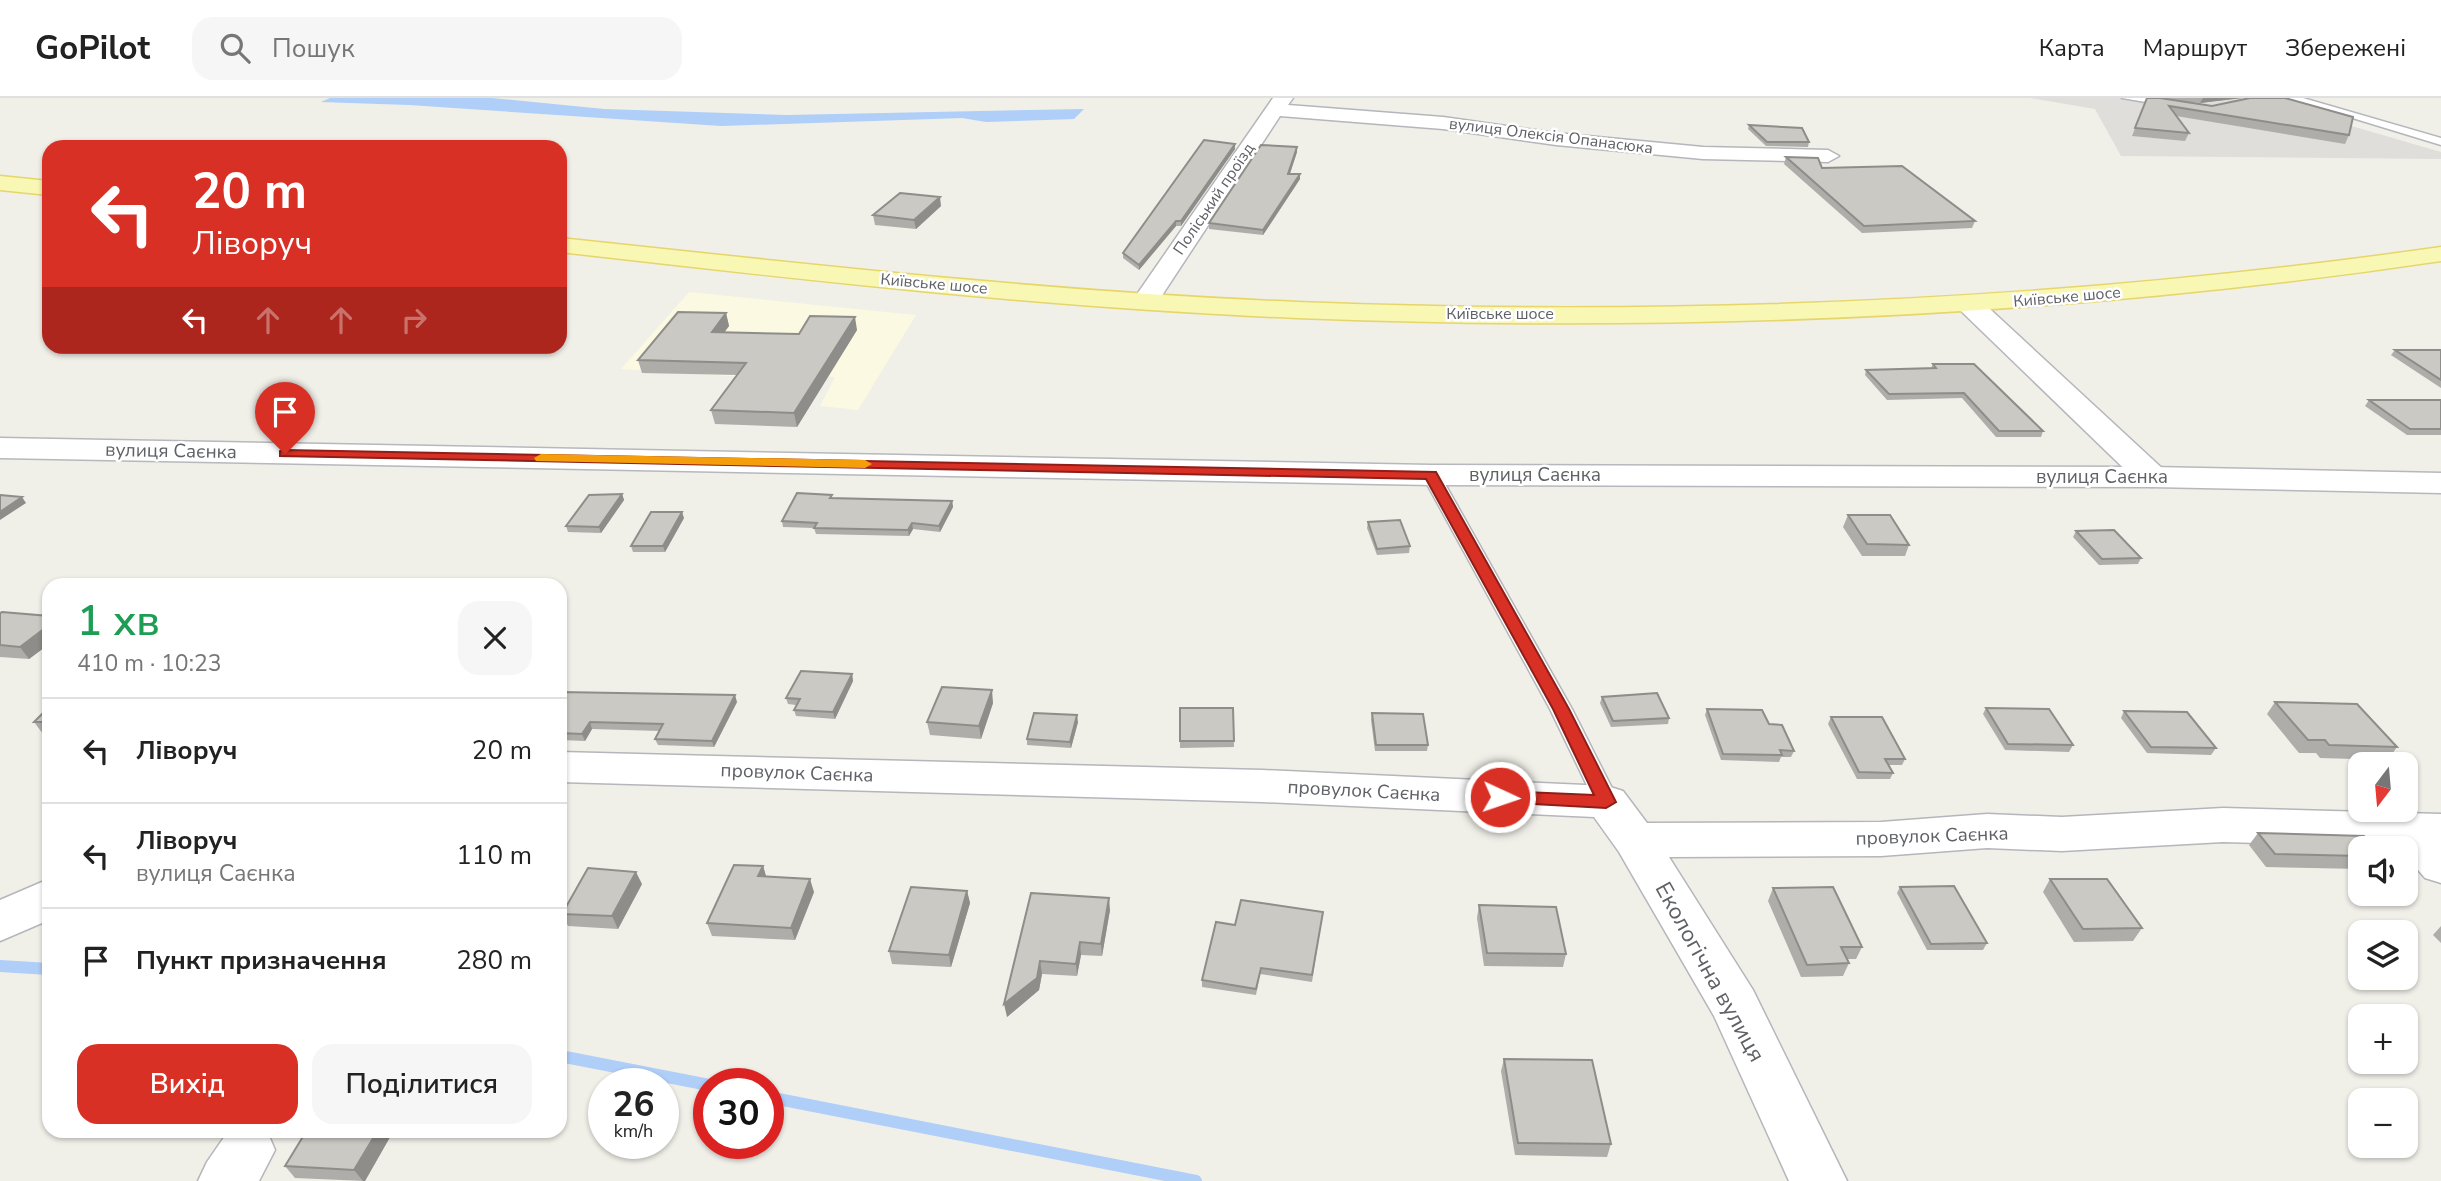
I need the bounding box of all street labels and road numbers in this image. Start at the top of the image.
street label: вулиця Олексія Опанасюка [1448,113,1654,159]
street label: Поліський проїзд [1168,138,1260,259]
street label: Київське шосе [879,268,989,300]
street label: Київське шосе [2012,281,2122,313]
street label: Київське шосе [1446,303,1554,325]
street label: вулиця Саєнка [105,437,237,465]
street label: вулиця Саєнка [1469,462,1601,488]
street label: вулиця Саєнка [2036,464,2168,490]
street label: провулок Саєнка [720,757,874,789]
street label: провулок Саєнка [1287,774,1441,808]
street label: провулок Саєнка [1855,820,2009,852]
street label: Екологічна вулиця [1648,876,1772,1068]

